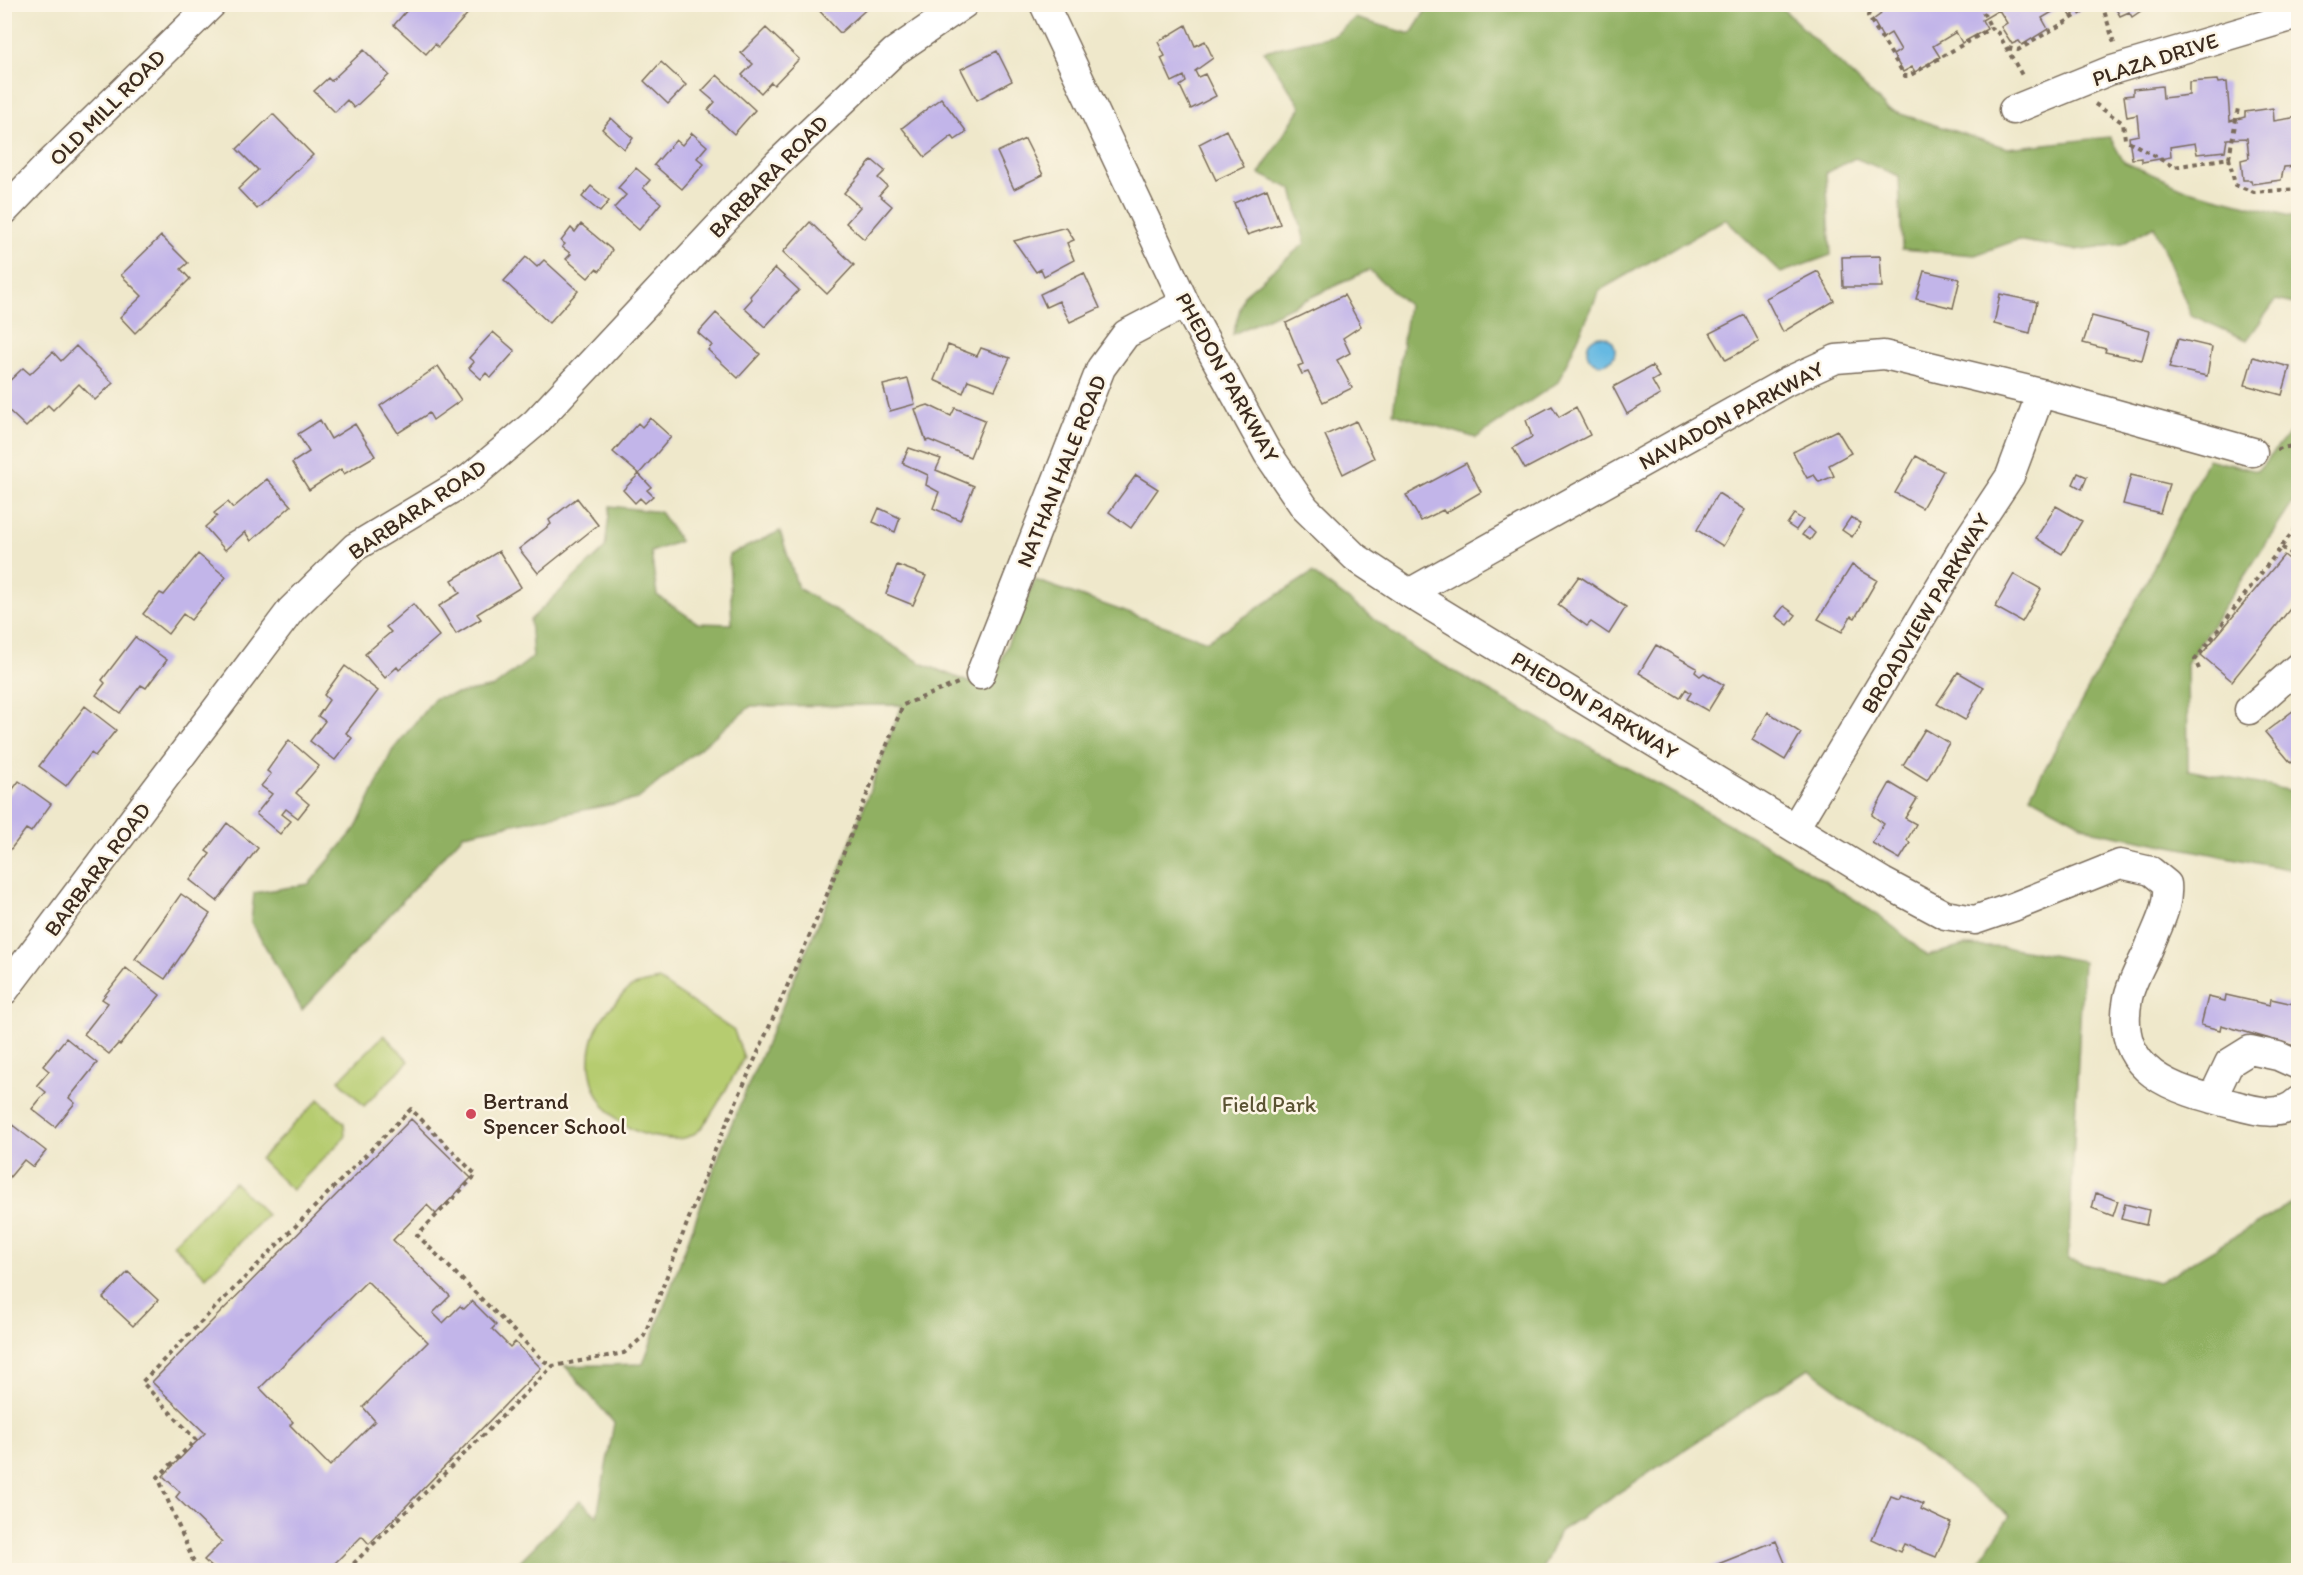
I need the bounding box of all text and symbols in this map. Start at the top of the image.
street label: PLAZA DRIVE [2089,26,2222,93]
street label: OLD MILL ROAD [43,43,171,171]
street label: BARBARA ROAD [703,109,834,244]
street label: PHEDON PARKWAY [1170,288,1286,467]
street label: NAVADON PARKWAY [1634,355,1829,476]
street label: NATHAN HALE ROAD [1011,371,1112,571]
street label: BARBARA ROAD [343,453,492,566]
street label: BROADVIEW PARKWAY [1855,508,1996,718]
street label: PHEDON PARKWAY [1506,645,1683,766]
street label: BARBARA ROAD [38,797,157,942]
place label: Bertrand Spencer School [483,1088,626,1140]
park label: Field Park [1222,1091,1317,1118]
marker: Bertrand Spencer School [464,1107,478,1121]

